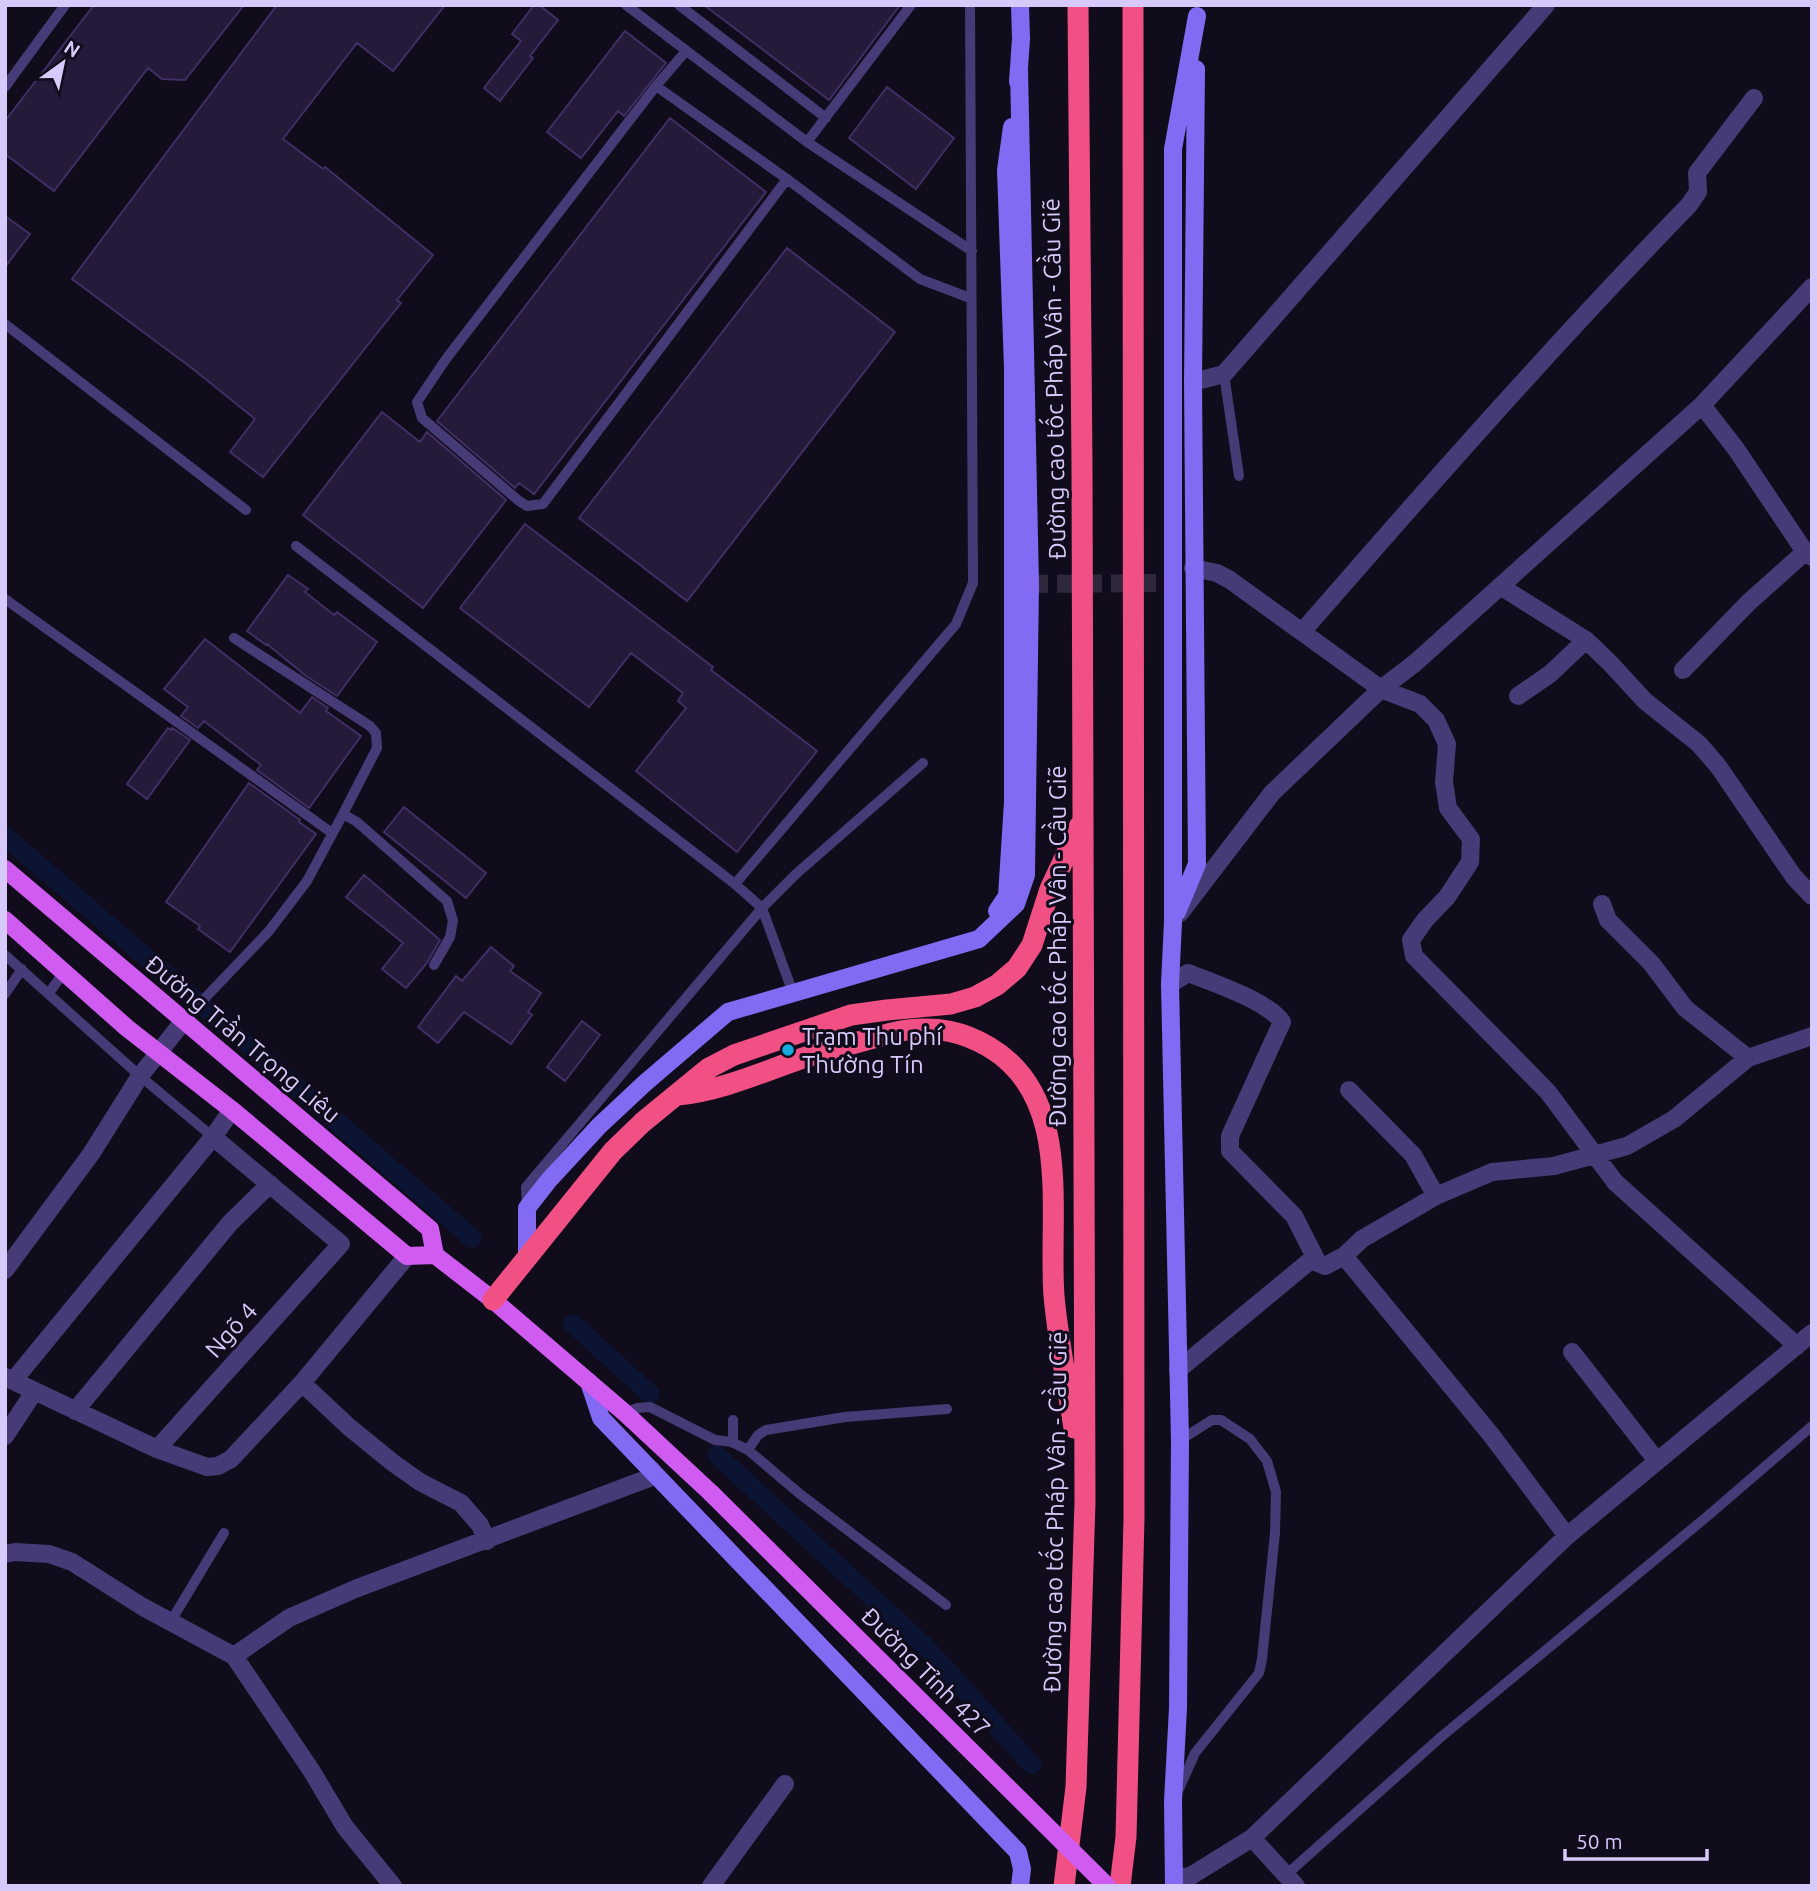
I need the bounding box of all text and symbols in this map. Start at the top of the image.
north arrow [28,28,98,98]
text: N [60,36,84,62]
street label: Đường cao tốc Pháp Vân - Cầu Giẽ [1033,198,1071,560]
street label: Đường cao tốc Pháp Vân - Cầu Giẽ [1040,765,1071,1127]
street label: Đường Trần Trọng Liêu [140,947,348,1128]
place label: Trạm Thu phí Thường Tín [802,1023,943,1078]
marker: Trạm Thu phí Thường Tín [780,1042,796,1058]
street label: Ngõ 4 [200,1297,262,1363]
street label: Đường cao tốc Pháp Vân - Cầu Giẽ [1034,1331,1072,1693]
street label: Đường Tỉnh 427 [856,1602,996,1742]
scale bar [1565,1818,1707,1862]
text: 50 m [1576,1829,1623,1853]

